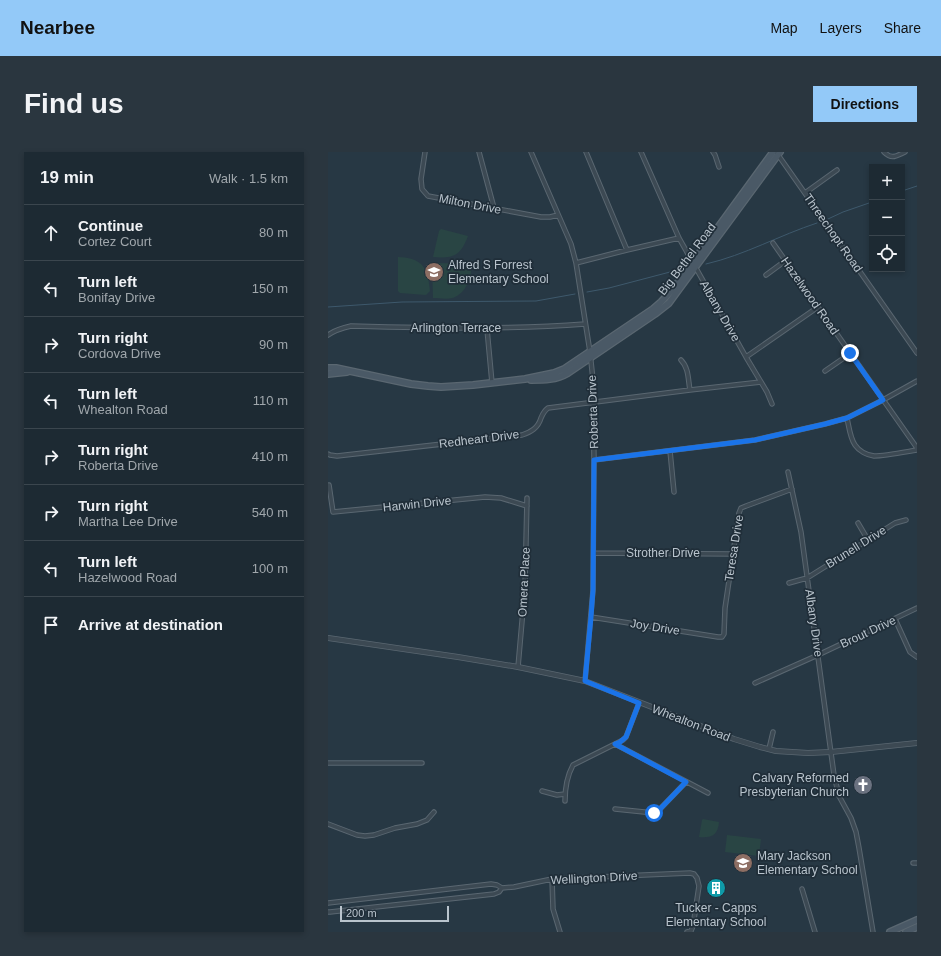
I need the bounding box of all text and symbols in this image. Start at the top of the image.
text: Nearbee [20,17,95,38]
text: Map [770,20,798,36]
text: Layers [820,20,862,36]
text: Share [884,20,921,36]
button: Directions [813,86,917,122]
text: Find us [24,88,124,119]
map controls [869,164,905,272]
button: + [869,164,905,200]
text: 19 min [40,168,94,187]
text: Walk · 1.5 km [209,171,288,186]
street label: Milton Drive [438,191,503,217]
street label: Threechopt Road [801,191,865,275]
button: − [869,200,905,236]
text: Continue [78,217,143,234]
street label: Big Bethel Road [655,220,719,298]
icon: ahead [40,222,62,244]
text: 80 m [259,225,288,240]
text: Cortez Court [78,234,152,249]
button: locate [869,236,905,272]
street label: Hazelwood Road [778,255,842,337]
place label: Alfred S Forrest Elementary School [448,258,549,286]
school or university icon: Alfred S Forrest Elementary School [423,261,445,283]
text: Turn left [78,273,137,290]
icon: left [40,278,62,300]
street label: Albany Drive [697,278,743,344]
text: 150 m [252,281,288,296]
text: Bonifay Drive [78,290,155,305]
street label: Arlington Terrace [411,321,502,335]
text: Turn right [78,329,148,346]
icon: right [40,334,62,356]
text: 90 m [259,337,288,352]
route end [841,344,859,362]
text: Cordova Drive [78,346,161,361]
street label: Roberta Drive [585,374,601,449]
text: Turn left [78,385,137,402]
icon: left [40,390,62,412]
text: 110 m [253,393,288,408]
text: Whealton Road [78,402,168,417]
street label: Redheart Drive [438,427,520,451]
text: Turn right [78,441,148,458]
icon: right [40,446,62,468]
text: 410 m [252,449,288,464]
text: Roberta Drive [78,458,158,473]
street label: Harwin Drive [382,493,452,515]
text: Turn right [78,497,148,514]
icon: right [40,502,62,524]
text: 540 m [252,505,288,520]
street label: Teresa Drive [722,513,746,582]
text: Martha Lee Drive [78,514,178,529]
street label: Brunell Drive [823,523,889,571]
street label: Omera Place [515,546,533,617]
street label: Strother Drive [626,546,700,560]
text: Turn left [78,553,137,570]
icon: left [40,558,62,580]
text: 100 m [252,561,288,576]
text: Hazelwood Road [78,570,177,585]
street label: Albany Drive [802,588,826,658]
street label: Brout Drive [838,613,898,651]
icon: arrive [40,614,62,636]
text: Arrive at destination [78,616,223,633]
street label: Joy Drive [629,616,681,638]
street label: Whealton Road [650,702,732,744]
place label: Calvary Reformed Presbyterian Church [740,771,849,799]
church icon: Calvary Reformed Presbyterian Church [852,774,874,796]
route start [645,804,663,822]
place label: Mary Jackson Elementary School [757,849,858,877]
school or university icon: Mary Jackson Elementary School [732,852,754,874]
street label: Wellington Drive [550,869,638,887]
building icon: Tucker - Capps Elementary School [705,877,727,899]
place label: Tucker - Capps Elementary School [666,901,766,929]
scale bar [340,904,449,923]
text: 200 m [346,907,377,919]

